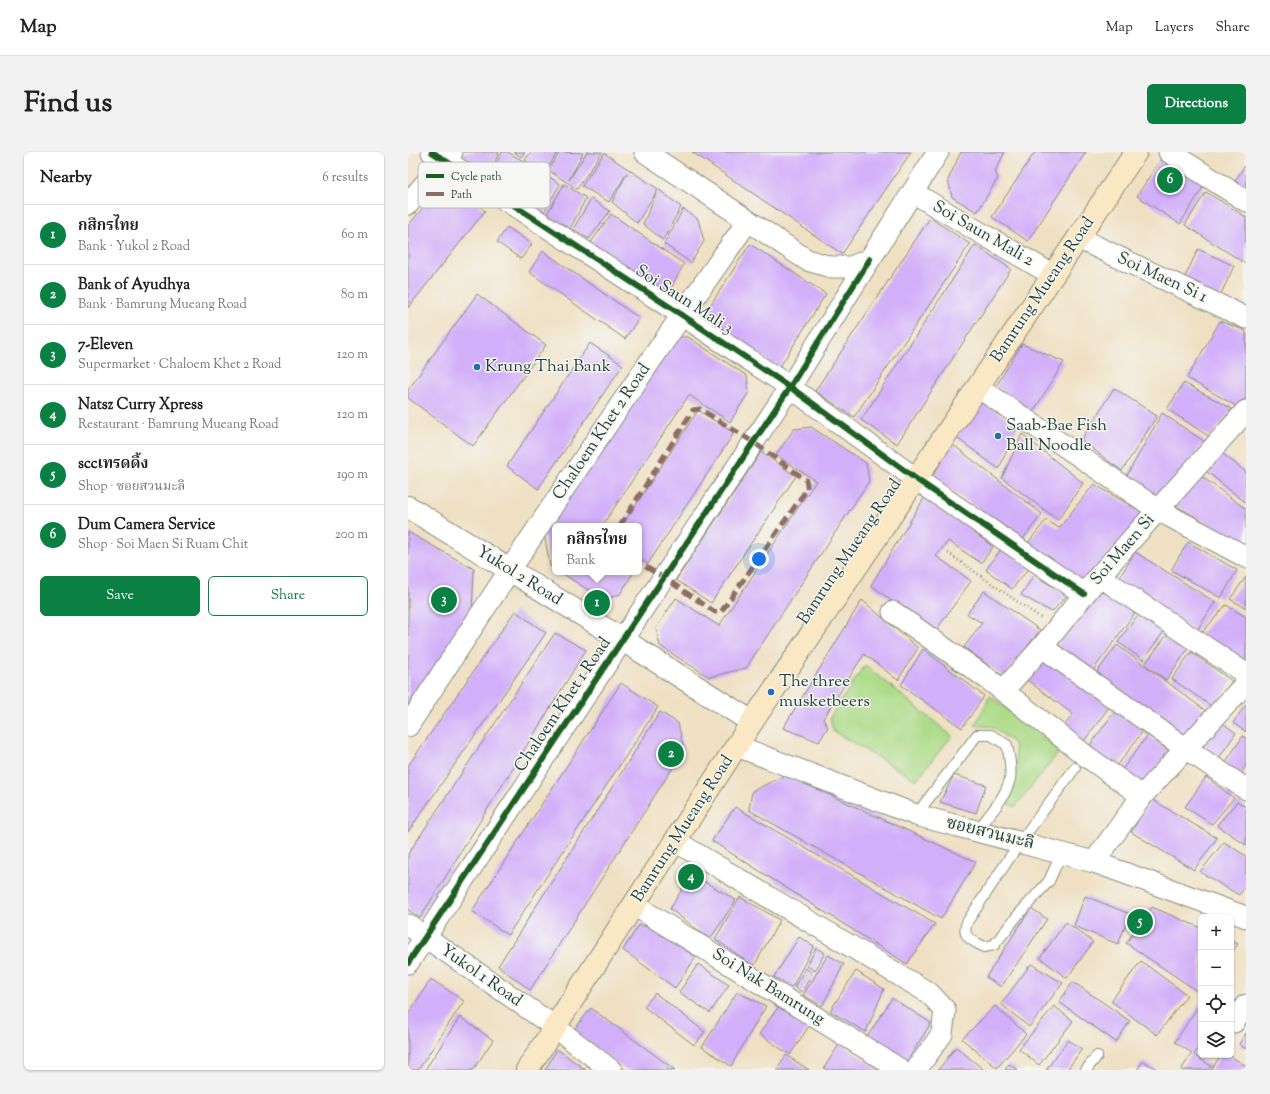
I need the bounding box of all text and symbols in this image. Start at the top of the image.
text: Map [20,14,57,41]
text: Map [1106,18,1133,38]
text: Layers [1155,18,1193,38]
text: Share [1215,18,1250,38]
text: Find us [24,84,112,124]
button: Directions [1147,84,1246,124]
legend [418,162,550,208]
pin: 6 [1157,165,1183,195]
text: Nearby [40,166,92,190]
text: 6 results [322,169,368,187]
text: Cycle path [451,169,502,185]
text: Path [451,187,473,203]
street label: Soi Saun Mali 2 [928,195,1038,273]
street label: Bamrung Mueang Road [985,212,1101,368]
text: กสิกรไทย [78,216,139,237]
text: 1 [51,226,55,244]
text: 60 m [341,226,368,244]
text: Bank · Yukol 2 Road [78,238,190,256]
street label: Soi Maen Si 1 [1113,247,1211,309]
street label: Soi Saun Mali 3 [630,259,738,341]
text: Bank of Ayudhya [78,275,190,296]
text: 2 [50,286,56,304]
text: 80 m [341,286,368,304]
text: Bank · Bamrung Mueang Road [78,296,247,314]
text: 7-Eleven [78,335,133,356]
text: 3 [50,346,56,364]
text: 120 m [337,346,368,364]
place label: Krung Thai Bank [485,355,611,379]
text: Supermarket · Chaloem Khet 2 Road [78,356,281,374]
street label: Chaloem Khet 2 Road [547,359,657,505]
marker: Krung Thai Bank [472,362,482,372]
text: Natsz Curry Xpress [78,395,203,416]
text: 4 [50,406,56,424]
text: 120 m [337,406,368,424]
place label: Saab-Bae Fish Ball Noodle [1006,414,1107,458]
text: Restaurant · Bamrung Mueang Road [78,416,279,434]
marker: Saab-Bae Fish Ball Noodle [993,431,1003,441]
text: sccเทรดดิ้ง [78,454,148,475]
text: 5 [51,466,55,484]
text: 190 m [337,466,368,484]
street label: Bamrung Mueang Road [792,474,908,630]
text: Shop · ซอยสวนมะลิ [78,478,185,496]
street label: Soi Maen Si [1085,509,1161,591]
text: Dum Camera Service [78,515,215,536]
popup [552,523,642,575]
text: 6 [50,526,56,544]
text: 200 m [335,526,368,544]
text: กสิกรไทย [567,530,627,551]
text: Shop · Soi Maen Si Ruam Chit [78,536,248,554]
street label: Yukol 2 Road [471,540,567,612]
your location [749,549,769,569]
text: Bank [567,552,596,570]
button: Save [40,576,200,616]
button: Share [208,576,368,616]
pin: 3 [431,585,457,615]
pin: 1 [584,588,610,618]
street label: Chaloem Khet 1 Road [509,632,617,777]
place label: The three musketbeers [779,670,870,714]
marker: The three musketbeers [766,687,776,697]
pin: 2 [658,739,684,769]
street label: Bamrung Mueang Road [626,750,740,907]
street label: ซอยสวนมะลิ [943,811,1037,857]
pin: 4 [678,862,704,892]
pin: 5 [1127,907,1153,937]
map controls [1198,914,1234,1058]
button: + [1198,914,1234,950]
street label: Yukol 1 Road [435,939,527,1013]
street label: Soi Nak Bamrung [707,943,829,1031]
button: − [1198,950,1234,986]
button: locate [1198,986,1234,1022]
button: layers [1198,1022,1234,1058]

